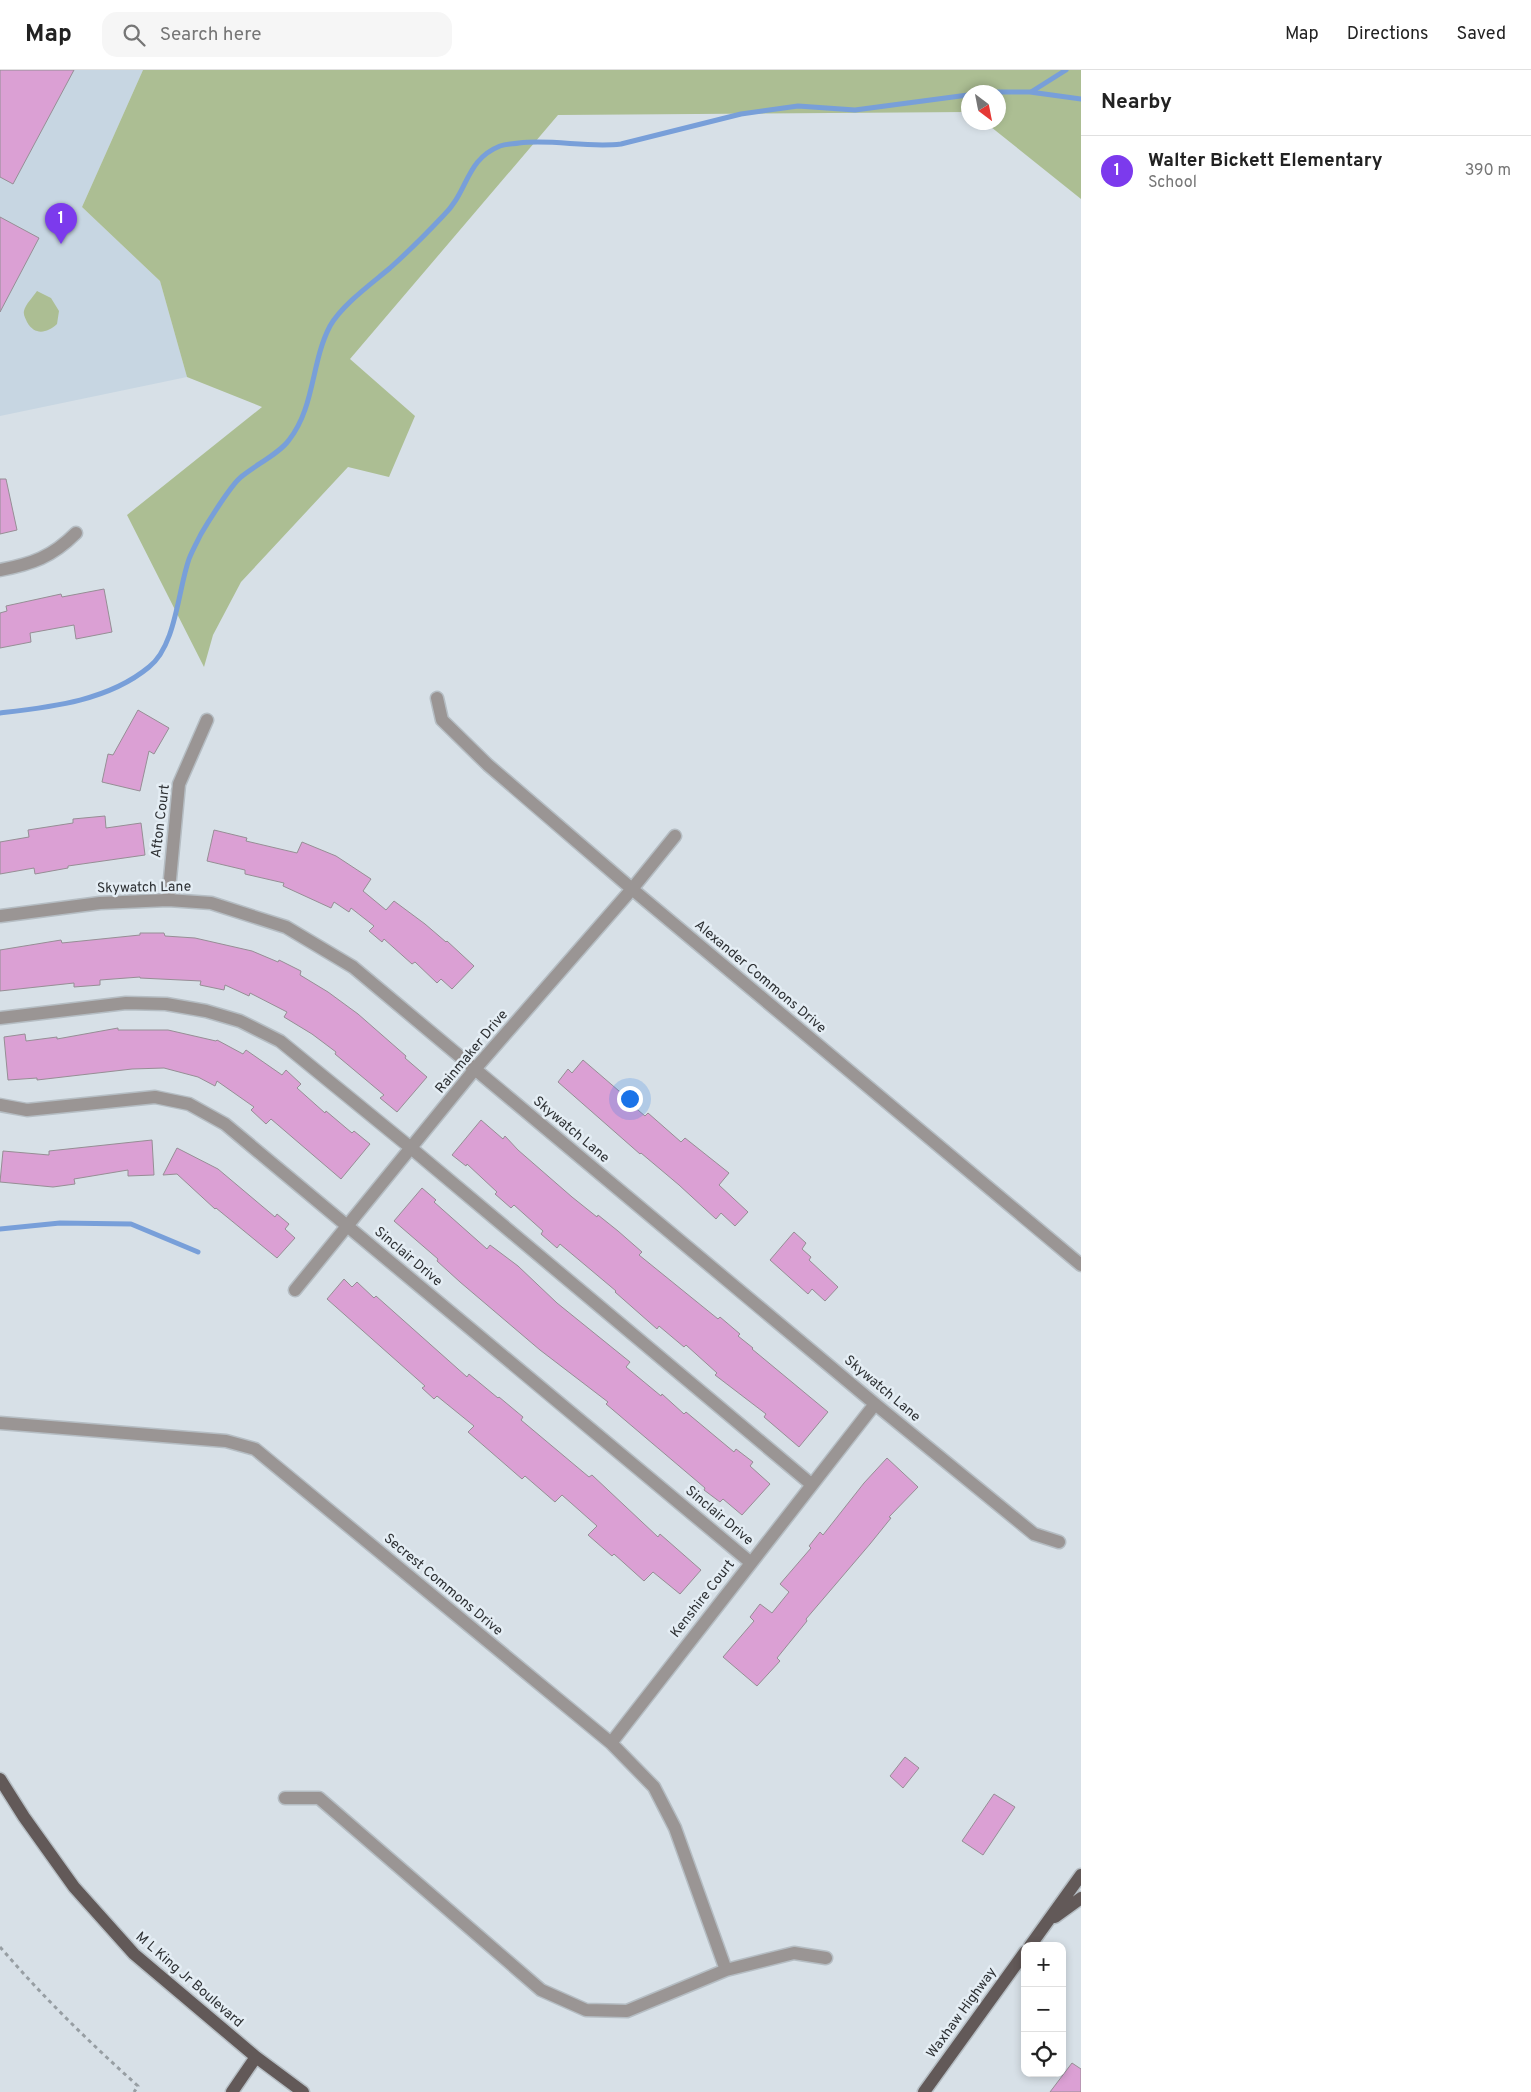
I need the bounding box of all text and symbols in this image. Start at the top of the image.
search box [102,12,452,57]
text: Map [25,20,72,50]
icon: search [120,21,148,49]
text: Search here [160,23,261,47]
text: Map [1285,23,1319,46]
text: Directions [1347,23,1429,46]
text: Saved [1457,23,1506,46]
north arrow [961,85,1006,130]
text: Nearby [1101,89,1172,116]
text: Walter Bickett Elementary [1148,149,1383,173]
text: 1 [1114,161,1120,181]
text: 390 m [1465,161,1511,181]
text: School [1148,173,1197,193]
pin: 1 [45,203,77,244]
street label: Afton Court [148,783,174,859]
street label: Skywatch Lane [97,879,191,897]
street label: Alexander Commons Drive [691,917,829,1037]
street label: Rainmaker Drive [432,1007,512,1097]
your location [617,1086,643,1112]
street label: Skywatch Lane [529,1093,613,1167]
street label: Sinclair Drive [371,1224,445,1290]
street label: Skywatch Lane [840,1352,924,1426]
street label: Sinclair Drive [682,1483,756,1549]
street label: Secrest Commons Drive [380,1530,506,1640]
street label: Kenshire Court [667,1557,739,1641]
street label: M L King Jr Boulevard [132,1929,246,2031]
map controls [1021,1942,1066,2077]
button: + [1021,1942,1066,1987]
street label: Waxhaw Highway [923,1964,1001,2062]
button: − [1021,1987,1066,2032]
button: locate [1021,2032,1066,2077]

